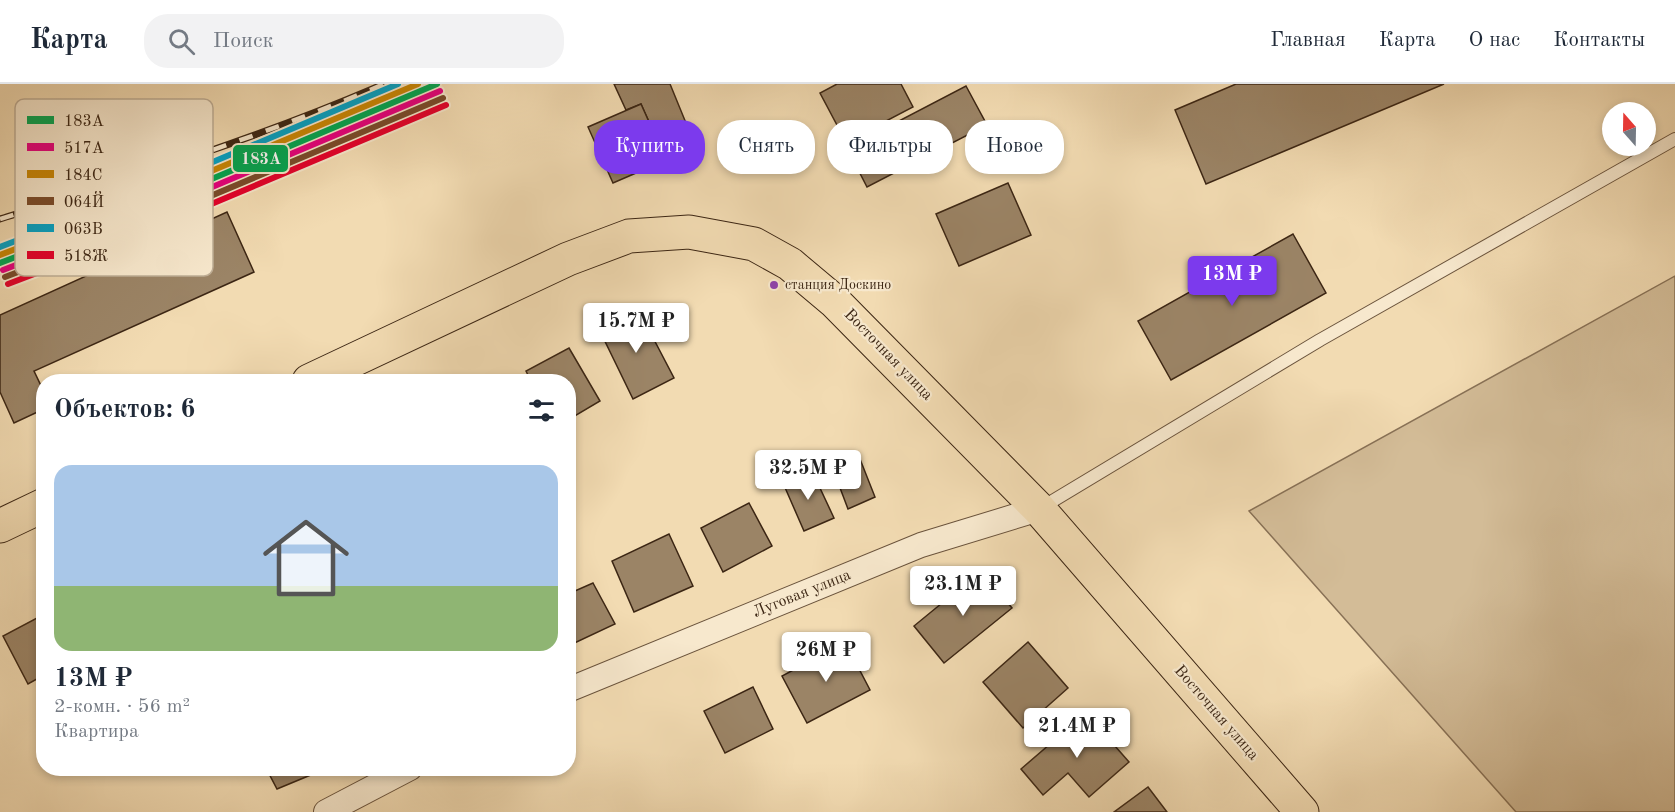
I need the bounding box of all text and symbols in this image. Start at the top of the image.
search box [144,14,564,68]
icon: search [165,25,198,58]
text: Карта [30,27,108,55]
text: Поиск [213,30,274,52]
text: Главная [1270,30,1346,51]
text: Карта [1379,30,1436,51]
text: О нас [1469,30,1520,51]
text: Контакты [1553,30,1645,51]
legend [15,99,213,276]
north arrow [1602,102,1656,156]
map controls [1602,102,1656,156]
text: 183А [64,114,104,130]
chip: Купить [594,120,705,174]
chip: Снять [717,120,815,174]
chip: Фильтры [827,120,953,174]
chip: Новое [965,120,1064,174]
text: 517А [64,141,104,157]
line badge: 183А [232,144,289,173]
text: 183А [241,152,281,168]
text: 184С [64,168,103,184]
text: 064Й [64,191,104,211]
text: 063В [64,222,103,238]
text: 518Ж [64,249,108,265]
pin: 13M ₽ [1190,256,1274,307]
text: 13M ₽ [1202,265,1262,285]
place label: станция Доскино [785,278,891,292]
marker: станция Доскино [768,279,780,291]
pin: 15.7M ₽ [581,303,691,354]
street label: Восточная улица [841,306,935,404]
text: 15.7M ₽ [597,312,675,332]
icon: filters [525,394,558,427]
text: Объектов: 6 [54,397,195,423]
pin: 32.5M ₽ [753,450,863,501]
text: 32.5M ₽ [769,459,847,479]
icon: home [252,504,360,612]
pin: 23.1M ₽ [908,566,1018,617]
street label: Луговая улица [751,567,853,621]
text: 23.1M ₽ [924,575,1002,595]
pin: 26M ₽ [784,632,868,683]
text: 26M ₽ [796,641,856,661]
street label: Восточная улица [1171,663,1261,764]
text: 13M ₽ [54,666,133,692]
text: 2-комн. · 56 m² [54,697,190,717]
pin: 21.4M ₽ [1022,708,1132,759]
text: 21.4M ₽ [1038,717,1116,737]
text: Квартира [54,722,139,742]

